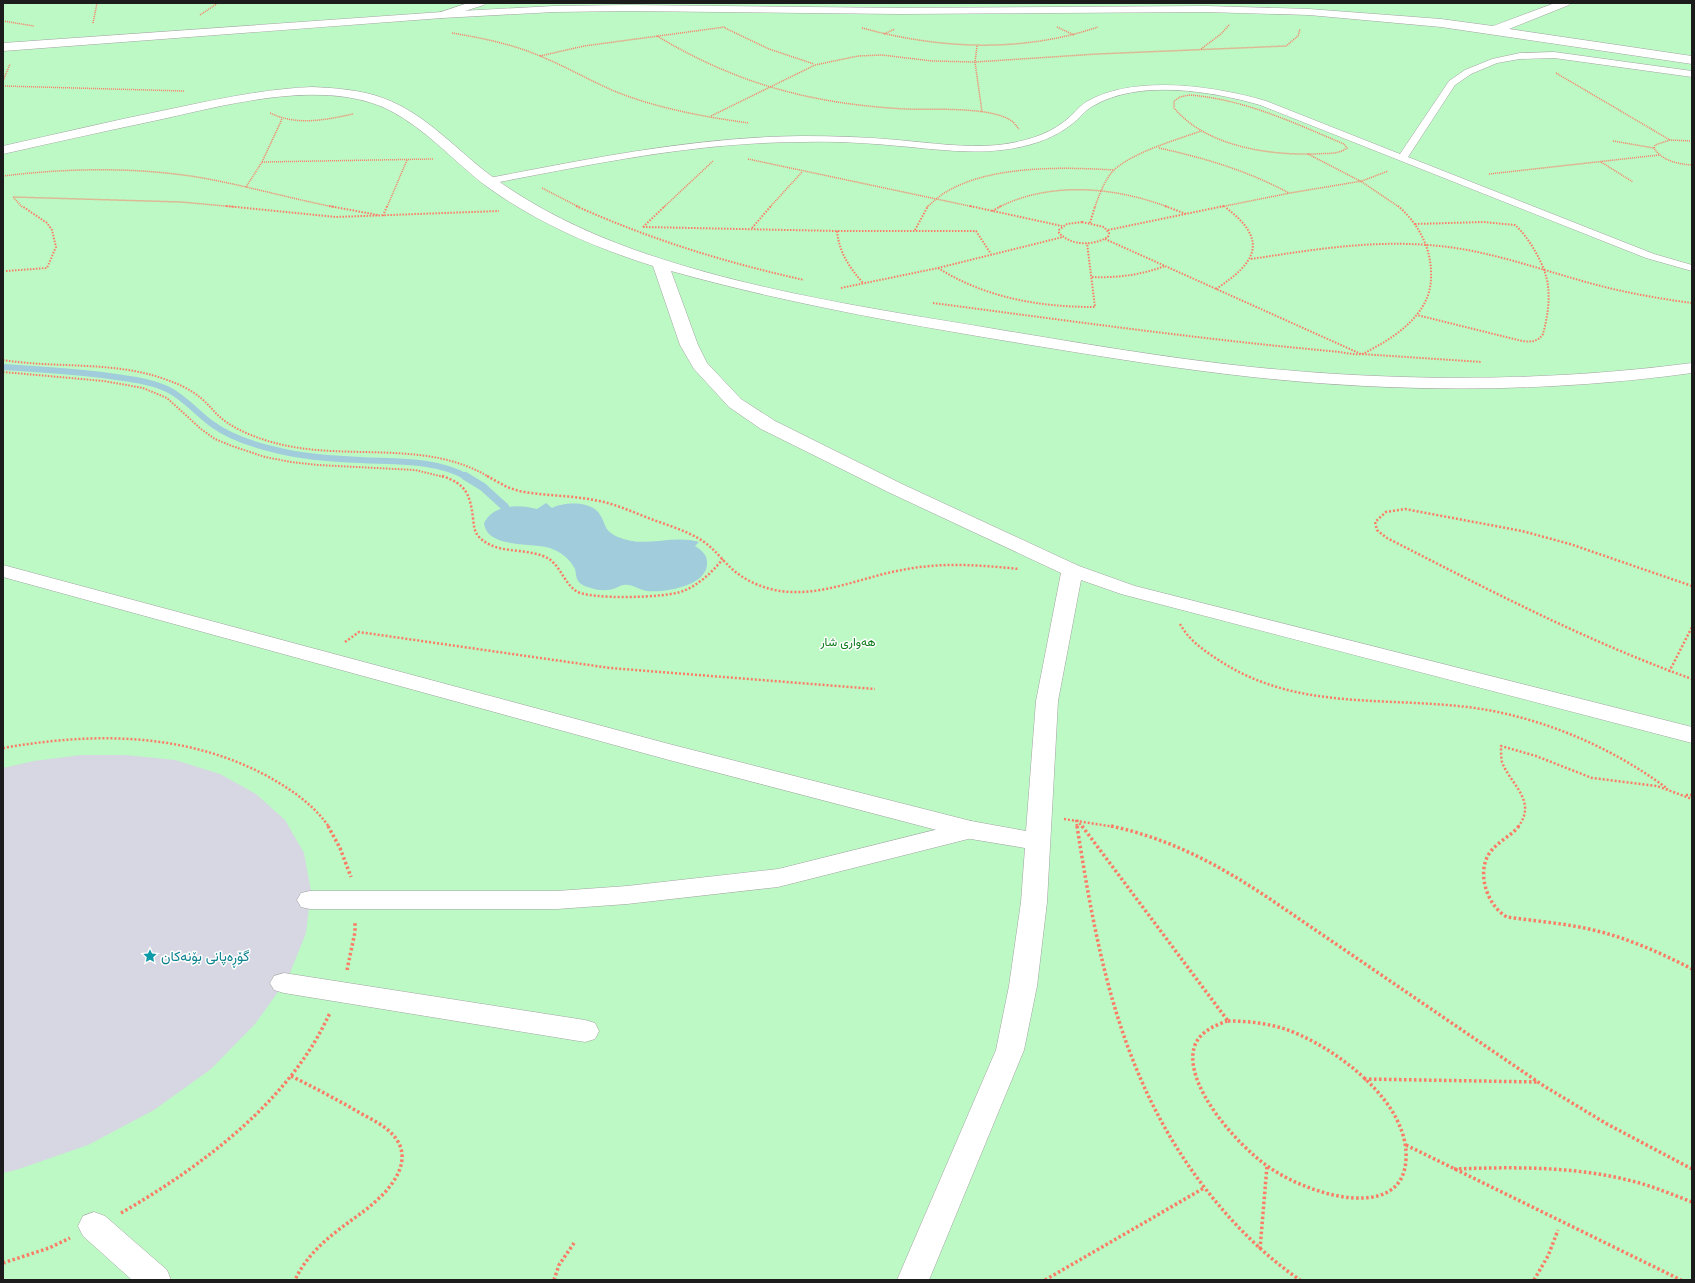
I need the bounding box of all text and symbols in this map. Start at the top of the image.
park label: هەواری شار [819,633,876,650]
place label: گۆڕەپانی بۆنەکان [161,946,249,968]
place icon: گۆڕەپانی بۆنەکان [142,948,158,964]

